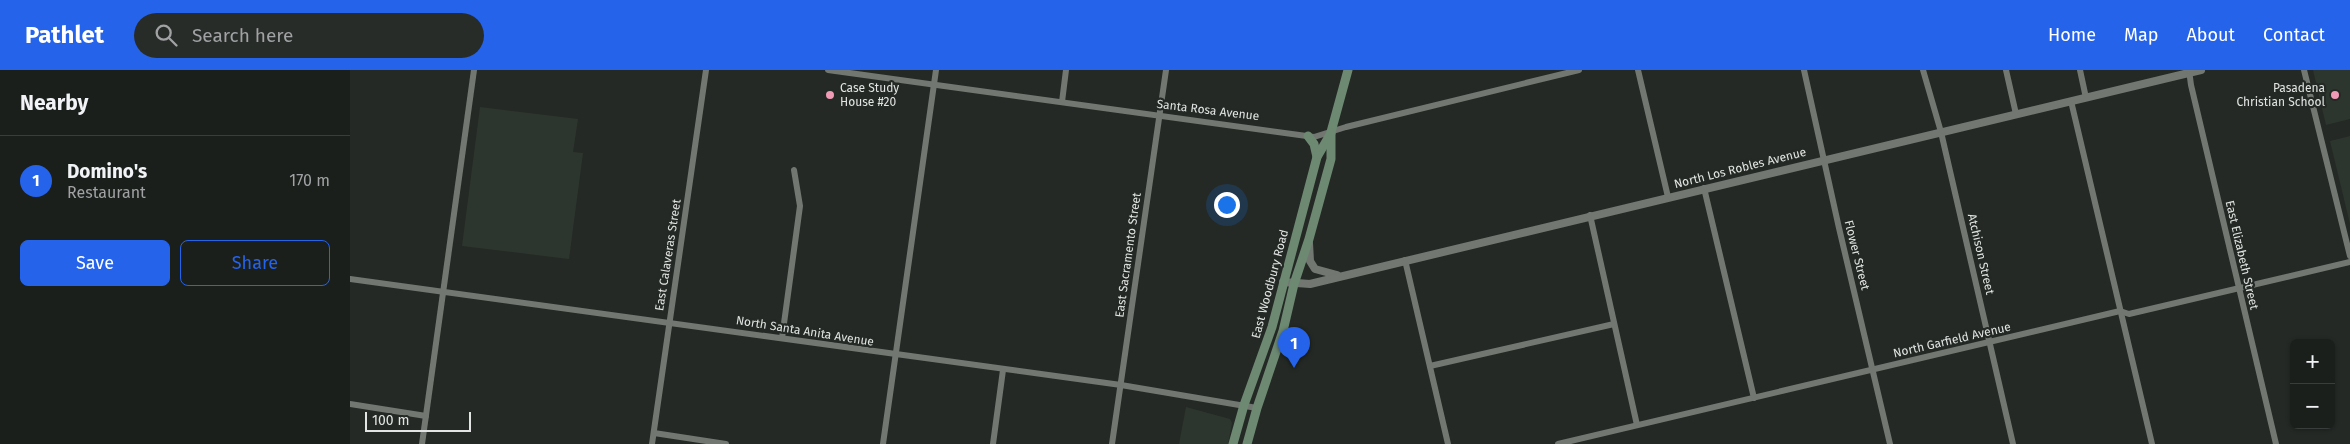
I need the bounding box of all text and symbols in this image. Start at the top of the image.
search box [134,13,484,58]
text: Pathlet [25,21,104,49]
icon: search [152,21,180,49]
text: Search here [192,24,293,47]
text: Home [2048,24,2096,46]
text: Map [2124,24,2158,46]
text: About [2186,24,2235,46]
text: Contact [2263,24,2325,46]
place label: Case Study House #20 [840,81,899,109]
place label: Pasadena Christian School [2236,81,2325,109]
marker: Case Study House #20 [824,89,836,101]
marker: Pasadena Christian School [2329,89,2341,101]
text: Nearby [20,90,88,116]
street label: Santa Rosa Avenue [1156,97,1260,123]
street label: North Los Robles Avenue [1672,145,1808,191]
text: Domino's [67,160,147,183]
text: 1 [32,171,40,190]
text: 170 m [289,171,330,190]
text: Restaurant [67,183,146,202]
street label: East Sacramento Street [1112,191,1144,318]
your location [1214,192,1240,218]
street label: East Calaveras Street [652,197,684,312]
street label: East Elizabeth Street [2223,199,2261,311]
street label: Atchison Street [1965,212,1997,296]
street label: Flower Street [1842,218,1873,292]
street label: East Woodbury Road [1249,228,1291,340]
button: Save [20,240,170,286]
button: Share [180,240,330,286]
street label: North Santa Anita Avenue [735,313,875,349]
street label: North Garfield Avenue [1892,320,2012,360]
pin: 1 [1278,327,1310,368]
map controls [2290,339,2335,429]
button: + [2290,339,2335,384]
button: − [2290,384,2335,429]
scale bar [365,409,471,432]
text: 100 m [372,412,409,429]

